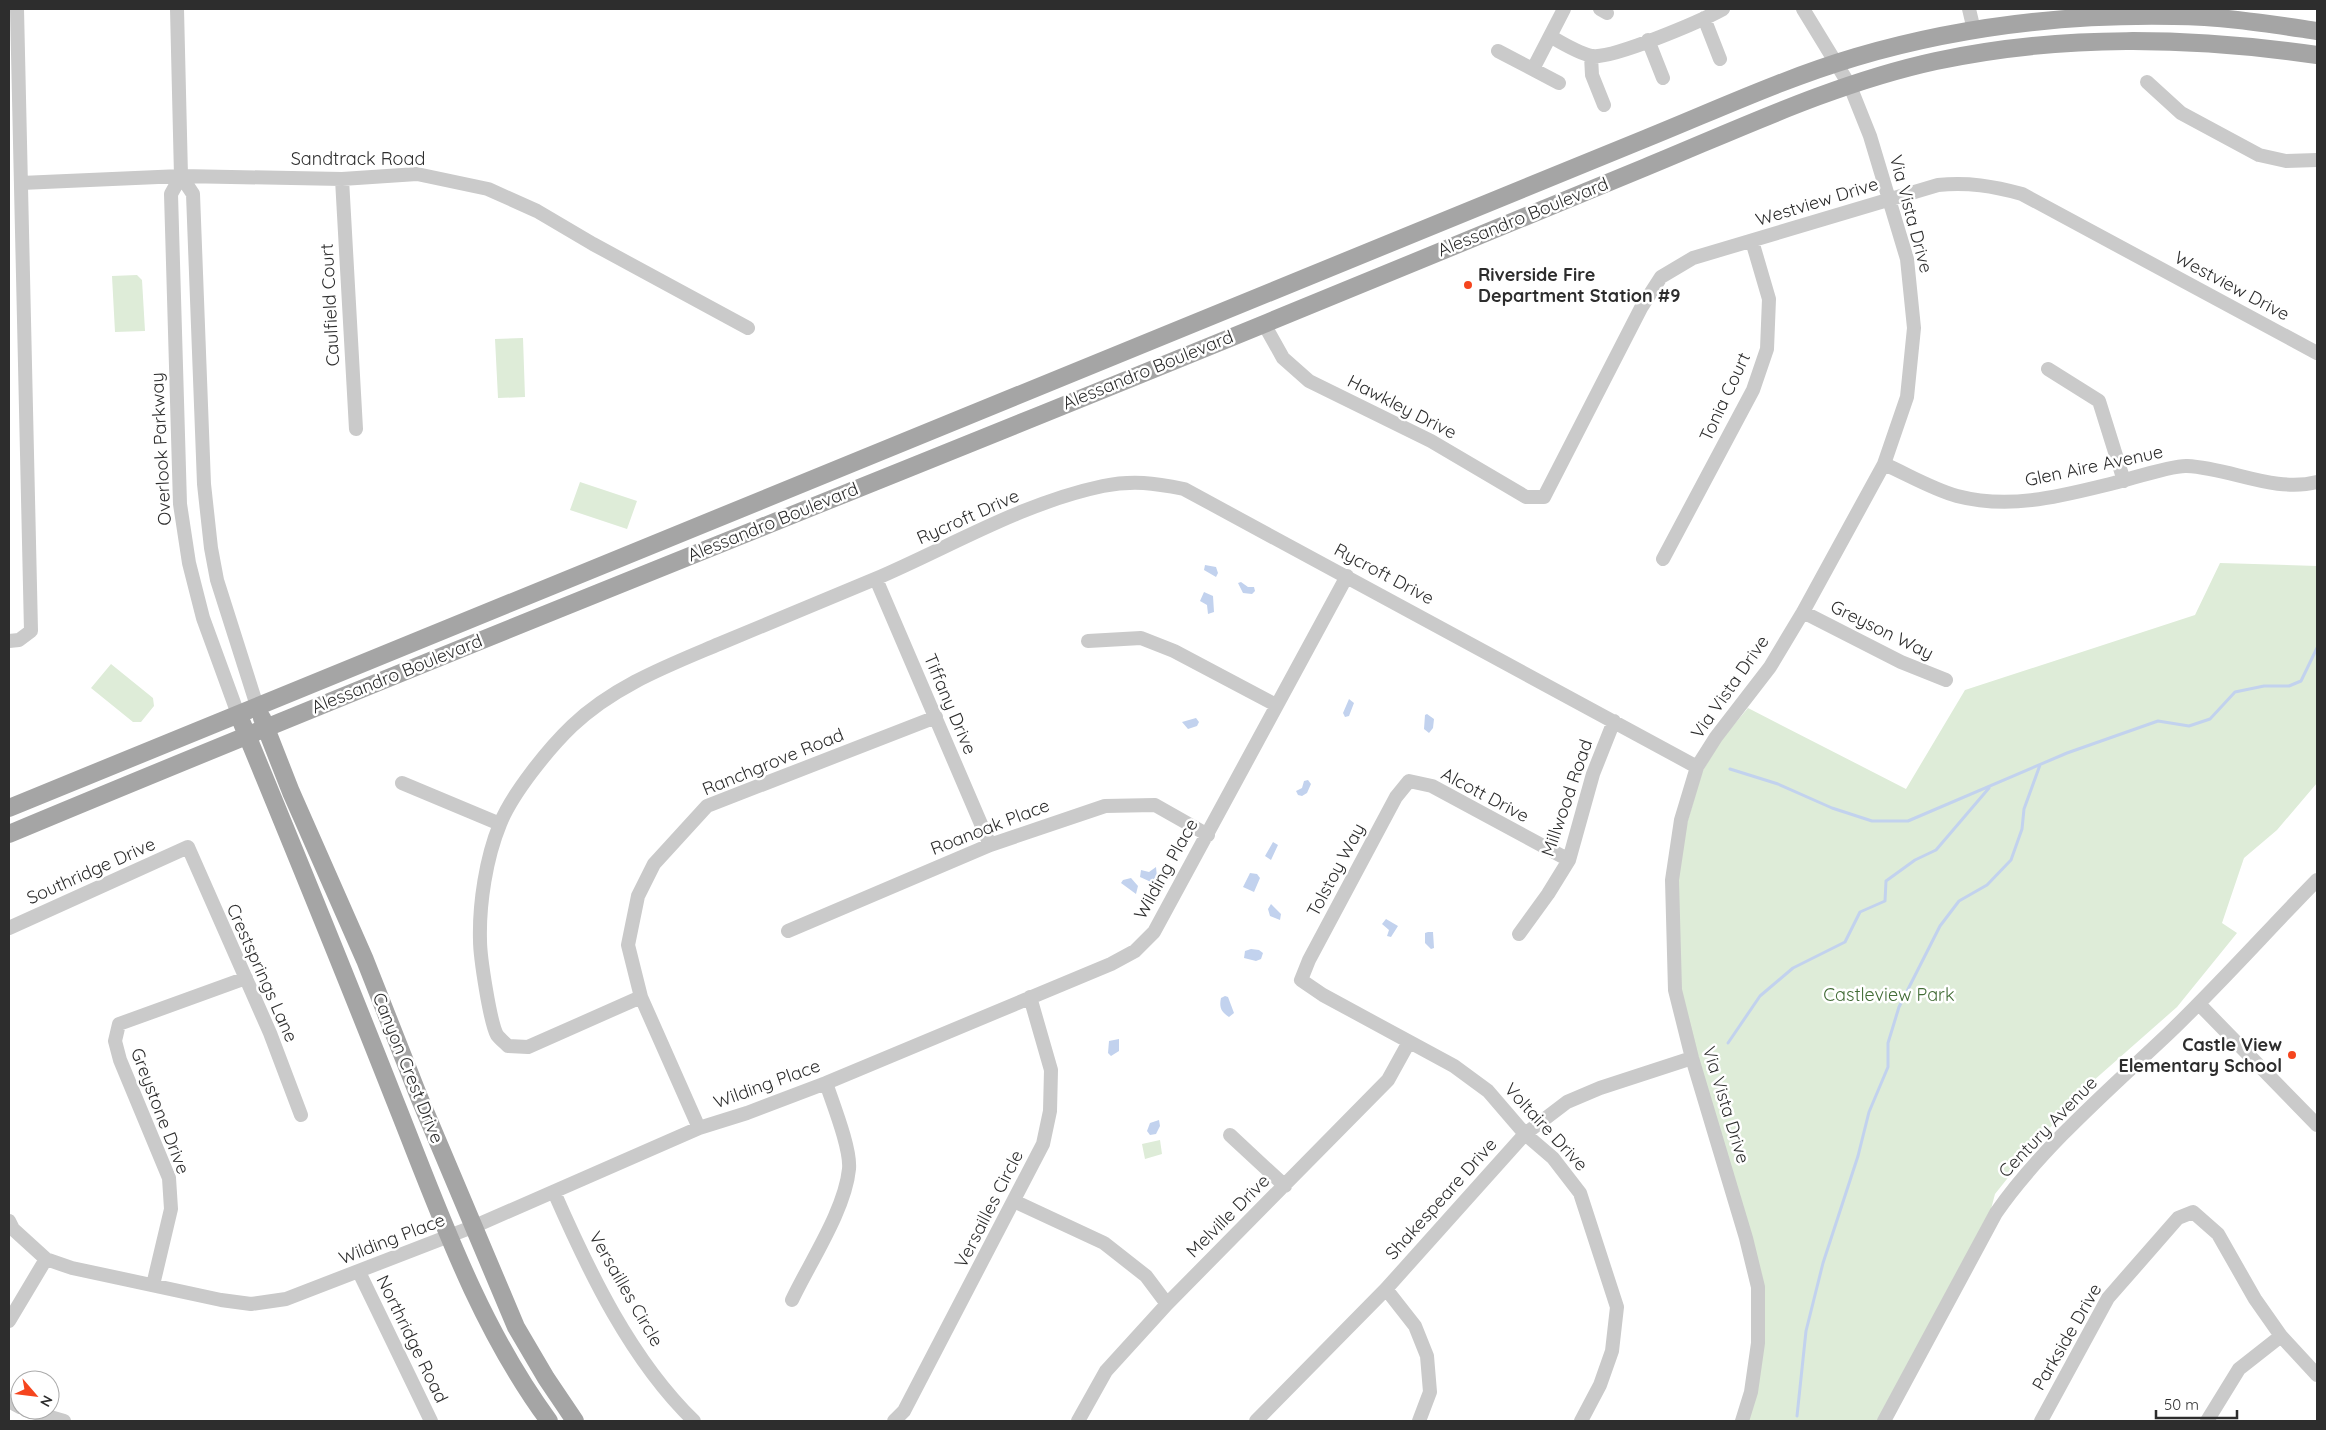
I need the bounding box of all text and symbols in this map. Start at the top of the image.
street label: Sandtrack Road [291,147,425,170]
street label: Via Vista Drive [1885,152,1938,275]
street label: Alessandro Boulevard [1434,172,1612,261]
street label: Westview Drive [1753,172,1881,231]
street label: Caulfield Court [315,243,344,367]
street label: Westview Drive [2171,246,2294,326]
place label: Riverside Fire Department Station #9 [1478,263,1680,307]
marker: Riverside Fire Department Station #9 [1462,279,1474,291]
street label: Alessandro Boulevard [1059,325,1237,414]
street label: Tonia Court [1694,349,1755,445]
street label: Hawkley Drive [1344,369,1461,444]
street label: Overlook Parkway [145,372,176,526]
street label: Glen Aire Avenue [2023,440,2165,491]
street label: Alessandro Boulevard [684,477,862,566]
street label: Rycroft Drive [913,484,1023,549]
street label: Rycroft Drive [1330,538,1438,609]
street label: Greyson Way [1827,595,1938,664]
street label: Alessandro Boulevard [308,629,486,718]
street label: Via Vista Drive [1685,630,1774,743]
street label: Tiffany Drive [919,650,982,758]
street label: Ranchgrove Road [699,723,847,800]
street label: Millwood Road [1536,736,1597,860]
street label: Alcott Drive [1437,762,1533,827]
street label: Roanoak Place [927,793,1053,860]
street label: Wilding Place [1128,814,1203,923]
street label: Tolstoy Way [1301,819,1370,920]
street label: Southridge Drive [23,832,159,909]
street label: Crestsprings Lane [222,900,303,1046]
park label: Castleview Park [1823,983,1955,1006]
street label: Canyon Crest Drive [368,989,449,1147]
place label: Castle View Elementary School [2118,1033,2282,1077]
street label: Greystone Drive [126,1044,195,1177]
street label: Via Vista Drive [1698,1044,1755,1166]
marker: Castle View Elementary School [2286,1049,2298,1061]
street label: Wilding Place [710,1054,823,1113]
street label: Century Avenue [1993,1071,2102,1182]
street label: Voltaire Drive [1500,1078,1593,1176]
street label: Shakespeare Drive [1380,1133,1501,1264]
street label: Versailles Circle [949,1146,1028,1272]
street label: Melville Drive [1181,1169,1274,1262]
street label: Wilding Place [336,1208,448,1269]
street label: Versailles Circle [584,1227,669,1350]
street label: Northridge Road [372,1271,453,1407]
street label: Parkside Drive [2027,1279,2106,1394]
north arrow [10,1370,60,1420]
scale bar [2156,1388,2237,1420]
text: N [36,1392,57,1410]
text: 50 m [2164,1395,2199,1414]

